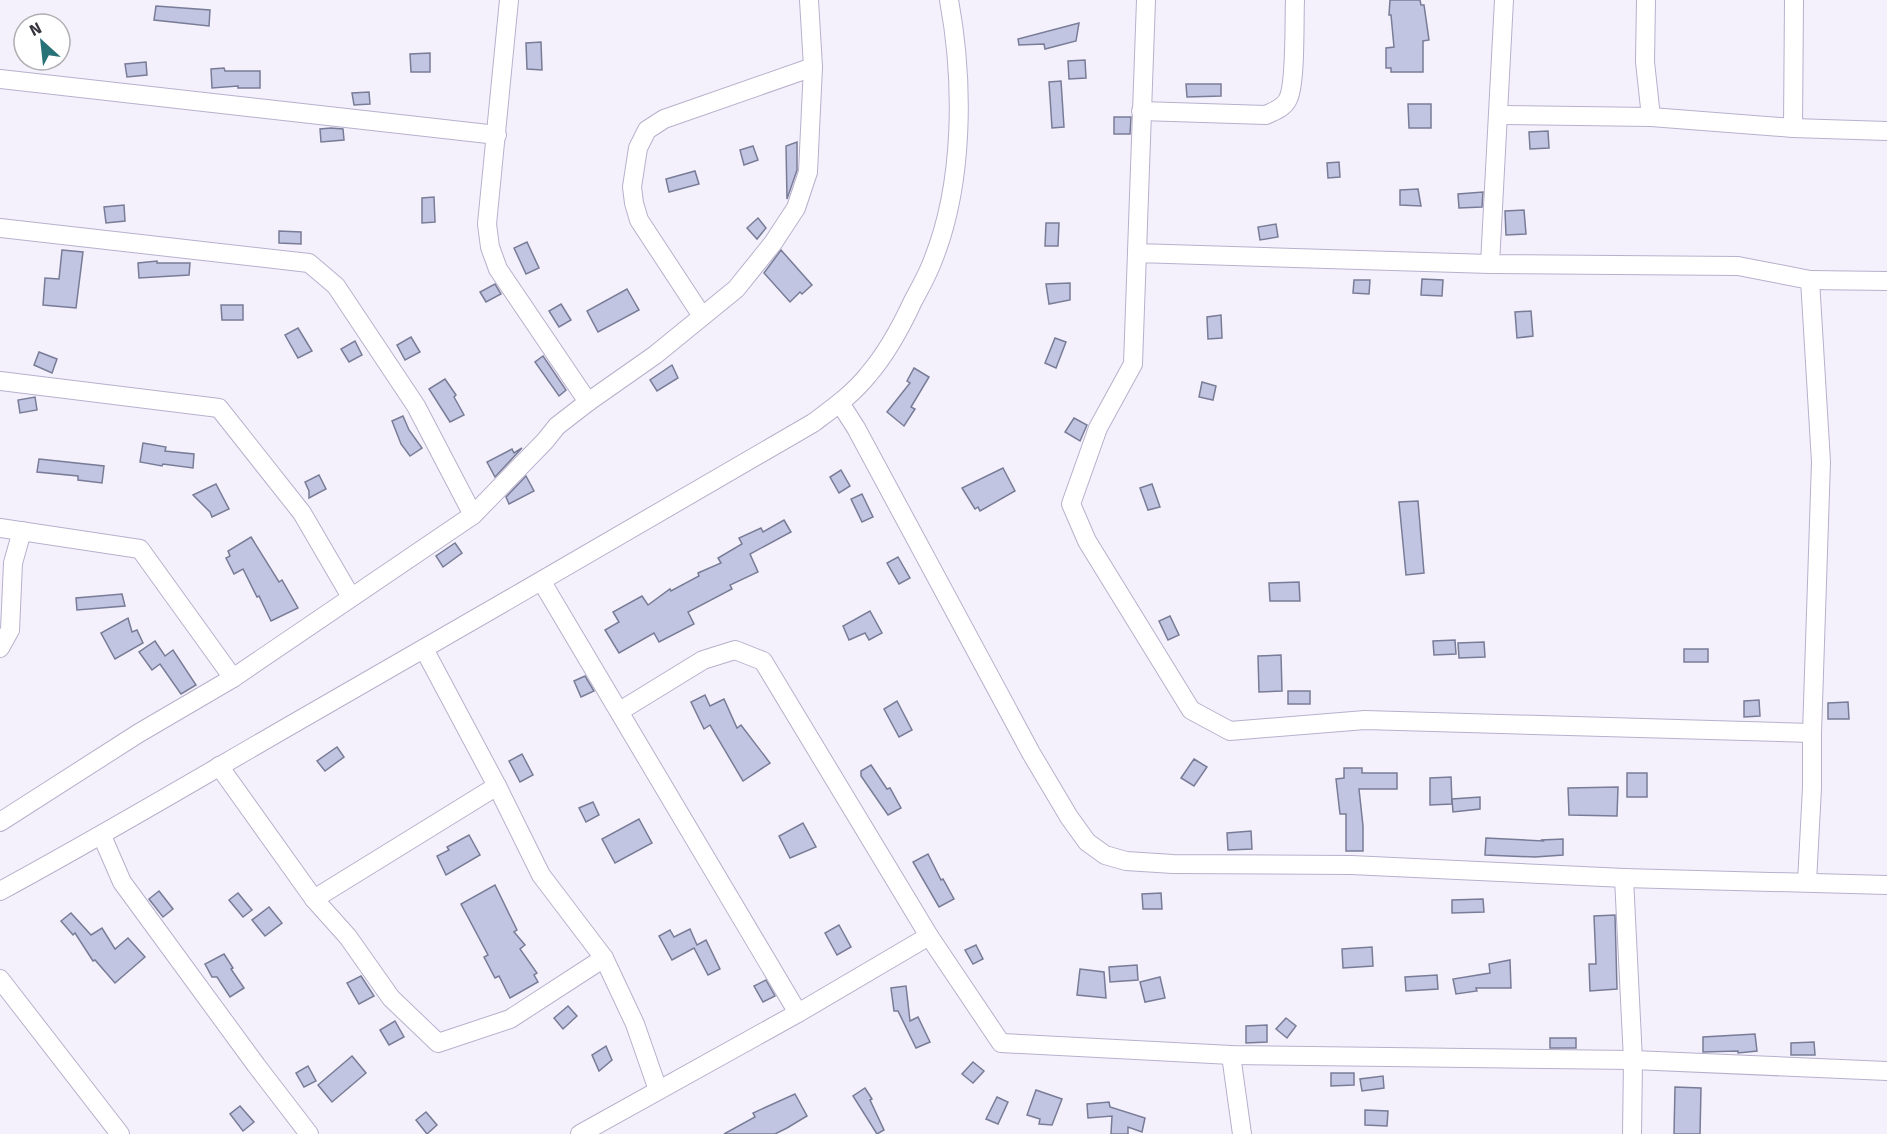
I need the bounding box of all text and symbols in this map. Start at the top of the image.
north arrow [12,12,72,72]
text: N [26,18,45,41]

